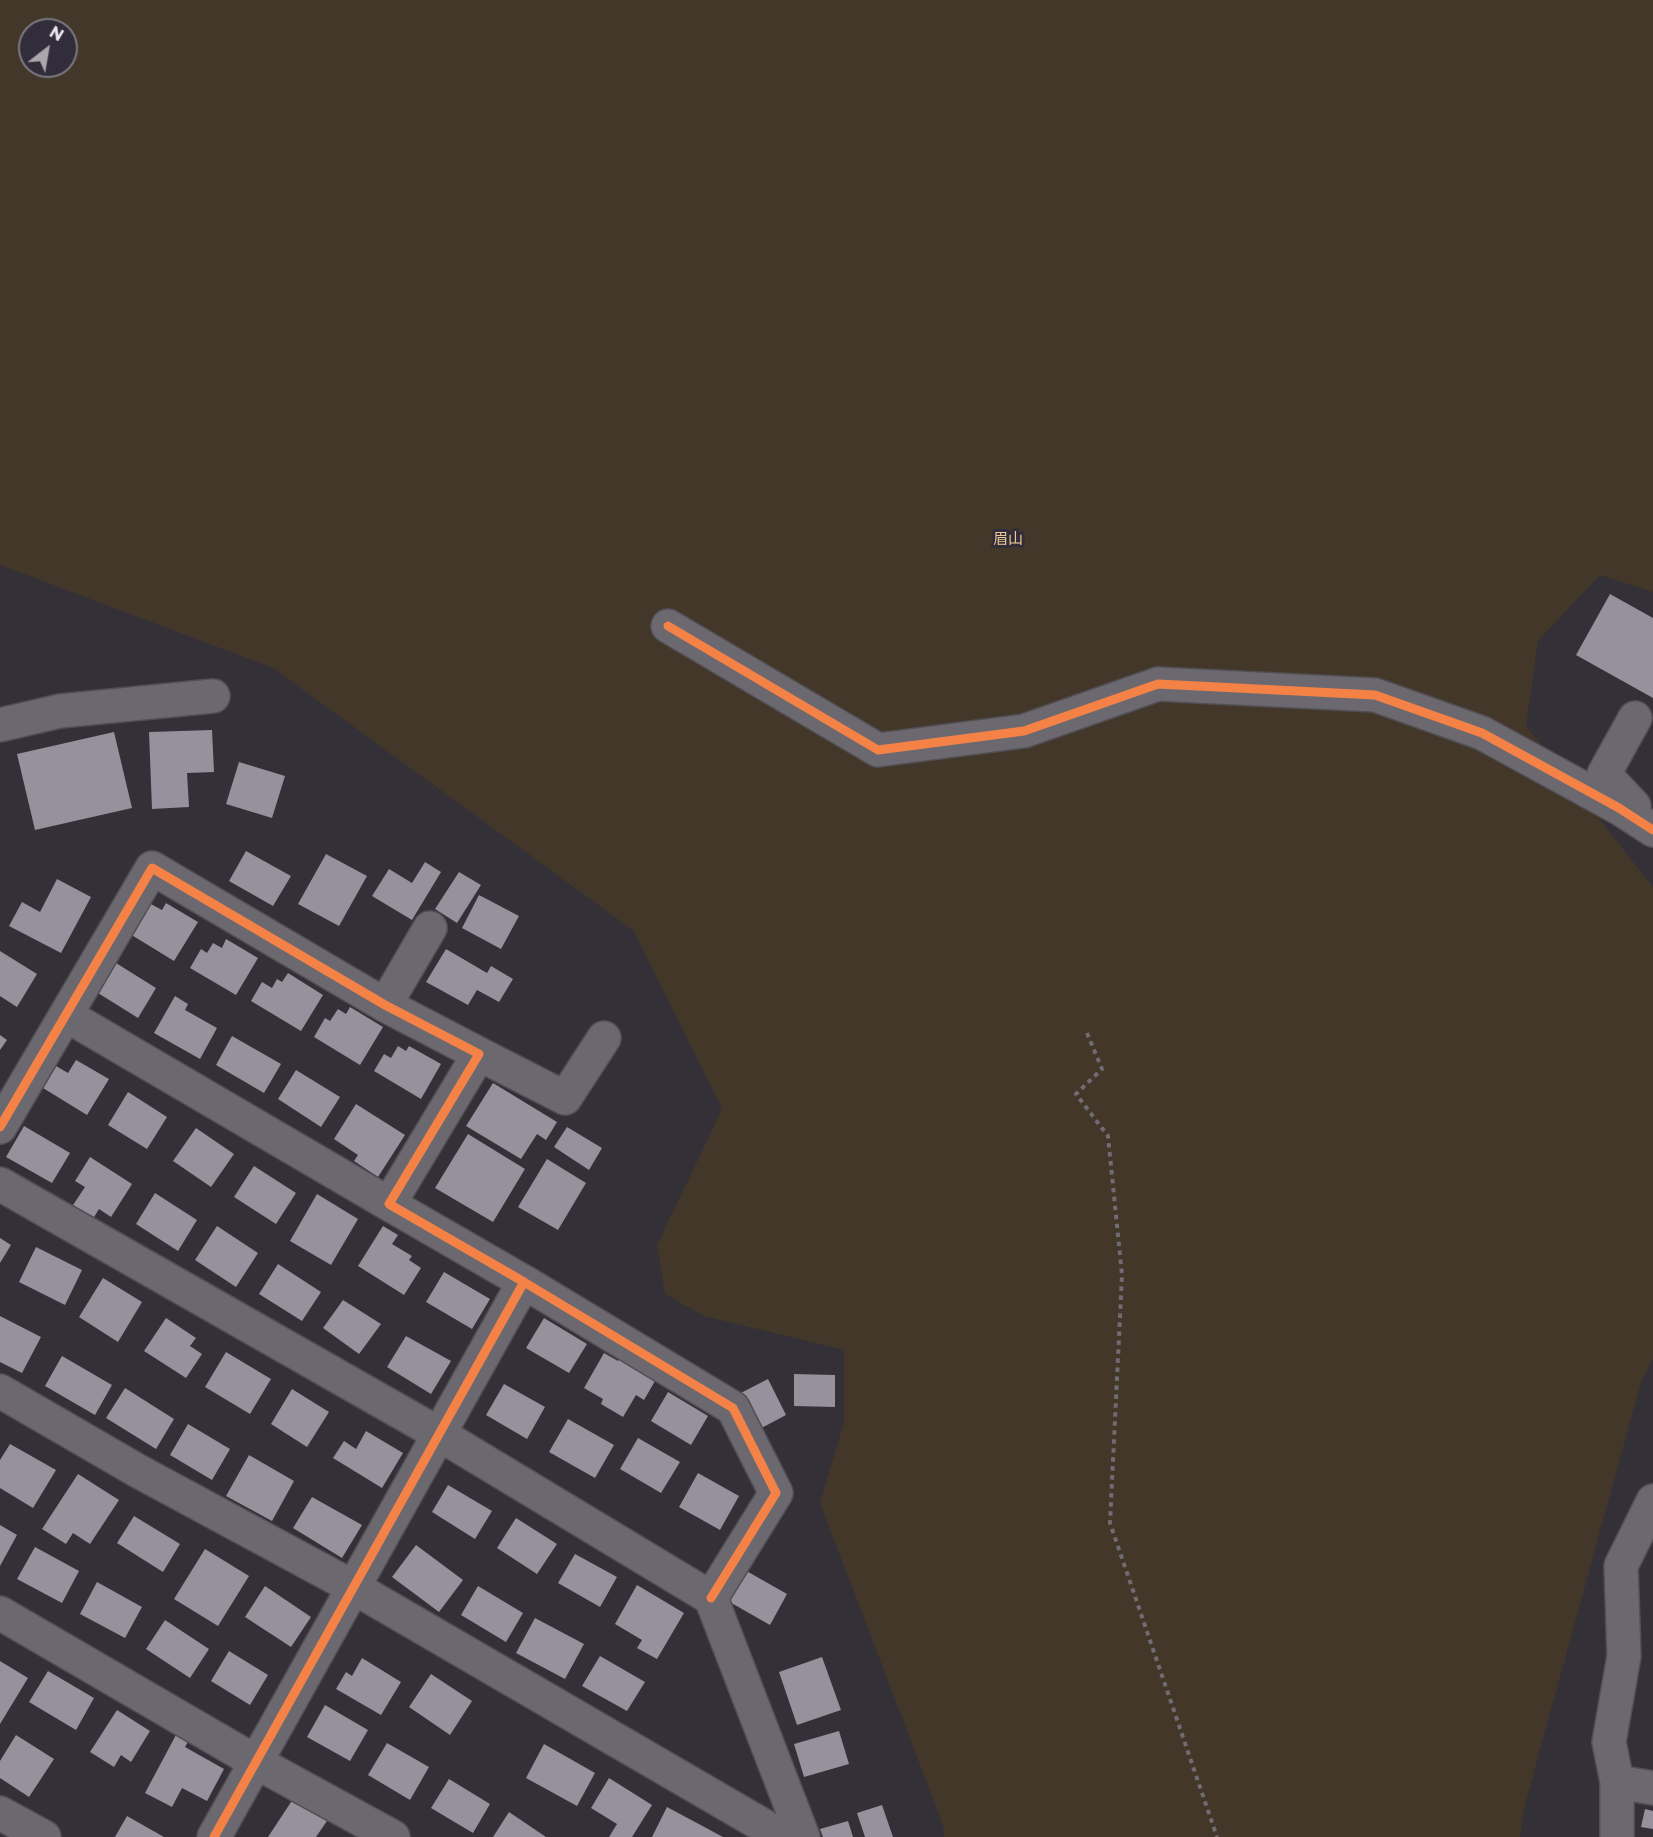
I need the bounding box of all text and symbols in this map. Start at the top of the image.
north arrow [18,18,78,78]
text: N [46,22,67,45]
park label: 眉山 [993,531,1023,549]

